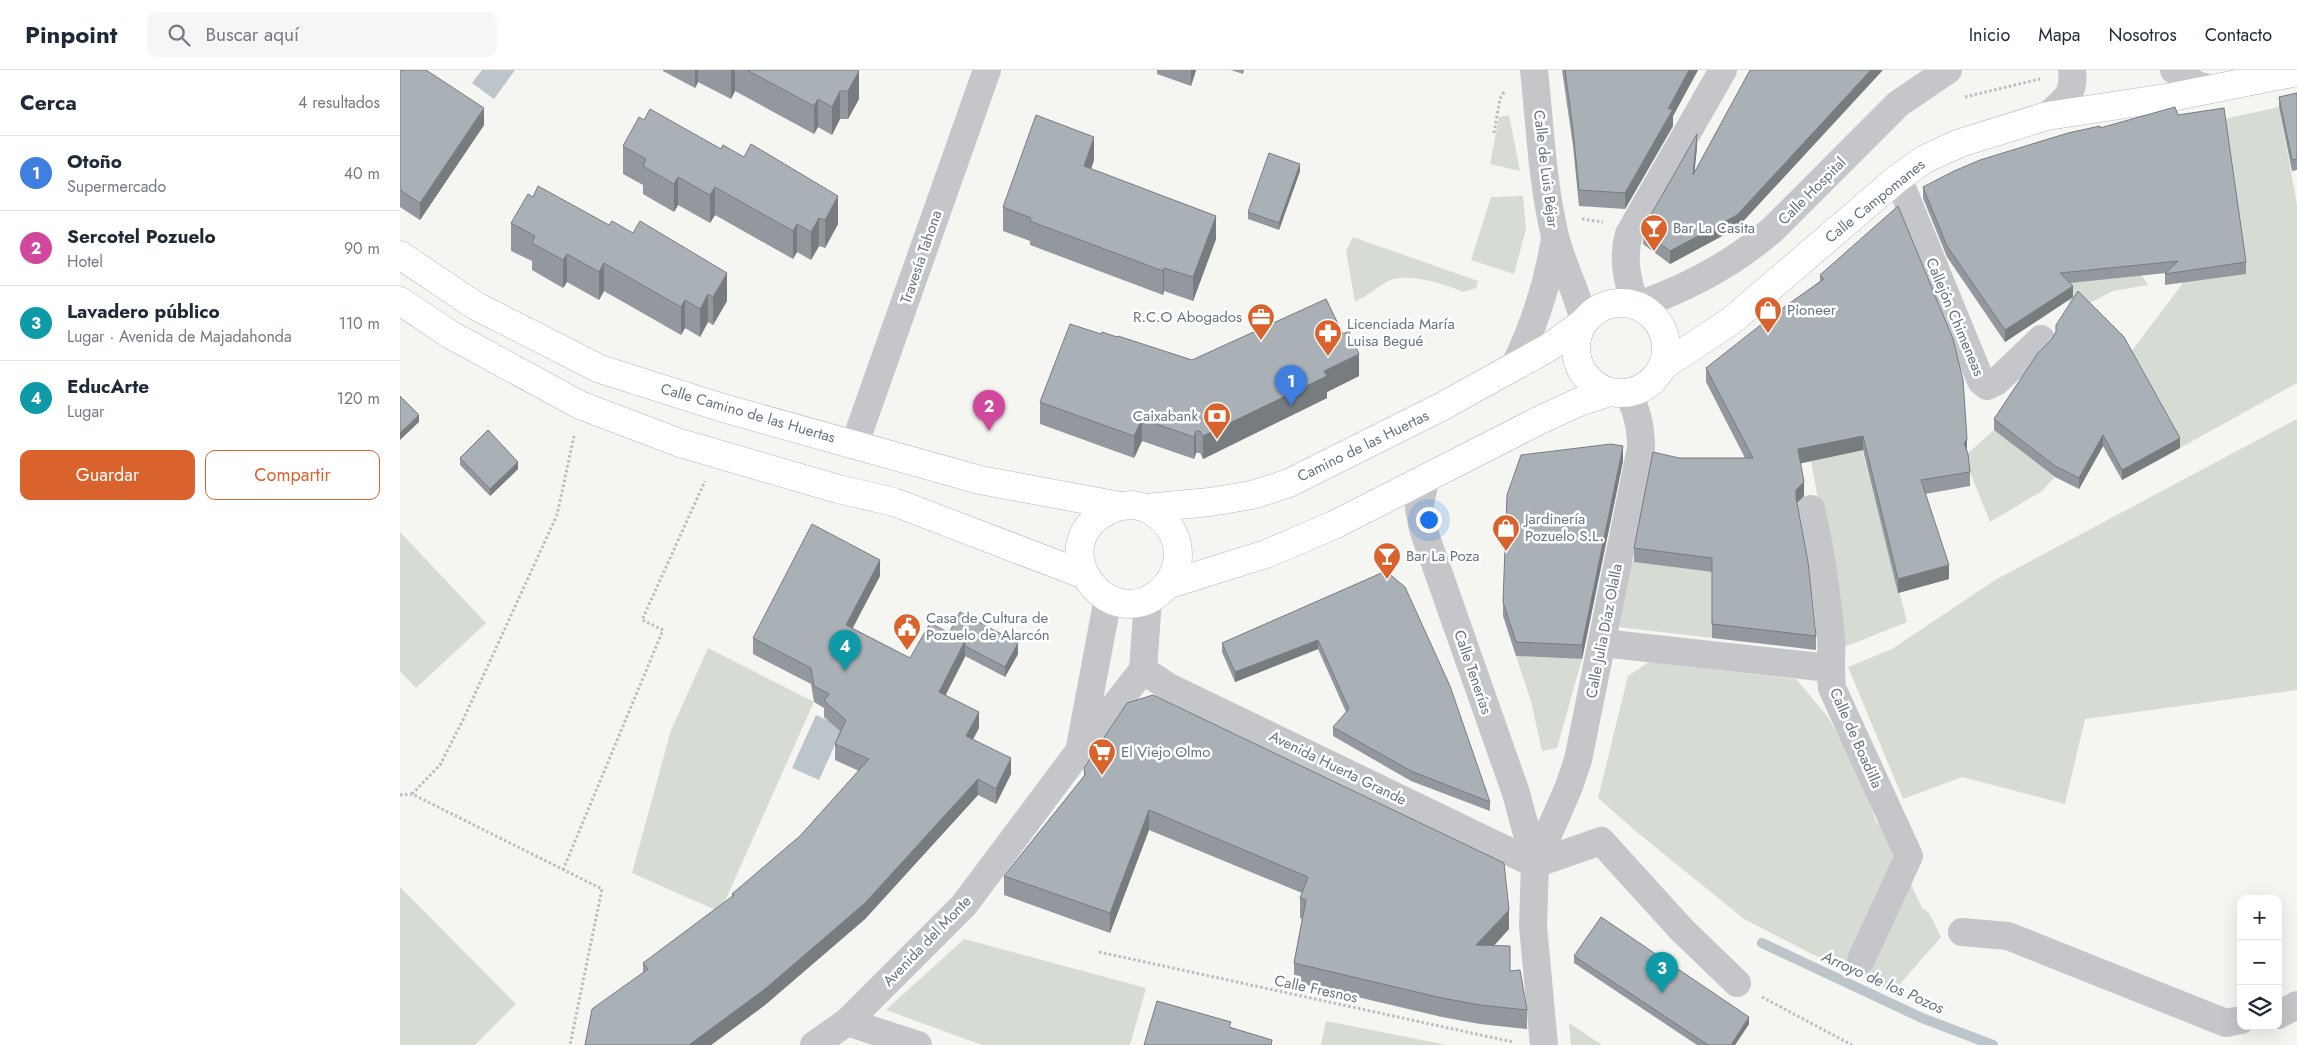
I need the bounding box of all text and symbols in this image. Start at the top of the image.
search box [147,12,497,57]
text: Pinpoint [25,17,117,52]
icon: search [165,21,193,49]
text: Buscar aquí [205,21,299,48]
text: Inicio [1969,22,2010,48]
text: Mapa [2038,22,2080,48]
text: Nosotros [2108,22,2177,48]
text: Contacto [2205,22,2272,48]
text: Cerca [20,88,77,118]
text: 4 resultados [298,91,380,114]
street label: Calle de Luis Béjar [1528,109,1564,230]
text: Otoño [67,148,122,175]
street label: Calle Hospital [1773,152,1851,230]
street label: Calle Campomanes [1820,154,1930,248]
text: 1 [32,162,40,185]
text: 40 m [344,162,380,185]
text: Supermercado [67,175,166,198]
street label: Travesía Tahona [895,207,947,307]
bar icon: Bar La Casita [1639,213,1669,252]
place label: Bar La Casita [1673,217,1755,239]
text: Sercotel Pozuelo [67,223,216,250]
text: 2 [31,237,41,260]
text: 90 m [344,237,380,260]
text: Hotel [67,250,103,273]
street label: Callejón Chimeneas [1920,254,1990,380]
shop icon: Pioneer [1753,295,1783,334]
text: Lavadero público [67,298,220,325]
place label: Pioneer [1787,299,1837,321]
office icon: R.C.O Abogados [1246,302,1276,341]
place label: R.C.O Abogados [1133,306,1242,328]
text: 3 [31,312,41,335]
text: 110 m [339,312,380,335]
place label: Licenciada María Luisa Begué [1347,313,1455,352]
pharmacy icon: Licenciada María Luisa Begué [1313,318,1343,357]
text: Lugar · Avenida de Majadahonda [67,325,292,348]
pin: 1 [1275,365,1307,406]
text: EducArte [67,373,149,400]
street label: Calle Camino de las Huertas [658,378,838,448]
text: 4 [30,387,42,410]
text: 120 m [337,387,380,410]
pin: 2 [973,390,1005,431]
text: Lugar [67,400,105,423]
bank icon: Caixabank [1202,401,1232,440]
place label: Caixabank [1133,405,1198,427]
street label: Camino de las Huertas [1293,405,1433,487]
button: Guardar [20,450,195,500]
button: Compartir [205,450,380,500]
your location [1416,507,1442,533]
place label: Jardinería Pozuelo S.L. [1523,508,1604,547]
shop icon: Jardinería Pozuelo S.L. [1491,513,1521,552]
bar icon: Bar La Poza [1372,541,1402,580]
place label: Bar La Poza [1406,545,1480,567]
street label: Calle Julia Díaz Olalla [1580,562,1628,700]
place label: Casa de Cultura de Pozuelo de Alarcón [926,607,1050,646]
public building icon: Casa de Cultura de Pozuelo de Alarcón [892,612,922,651]
street label: Calle Tenerías [1448,627,1498,717]
pin: 4 [829,630,861,671]
street label: Calle de Boadilla [1824,684,1888,792]
street label: Avenida Huerta Grande [1266,725,1411,811]
supermarket icon: El Viejo Olmo [1087,737,1117,776]
place label: El Viejo Olmo [1121,741,1210,763]
street label: Avenida del Monte [878,890,976,991]
map controls [2237,895,2282,1030]
button: + [2237,895,2282,940]
button: − [2237,940,2282,985]
water label: Arroyo de los Pozos [1817,944,1948,1020]
pin: 3 [1646,952,1678,993]
street label: Calle Fresnos [1272,969,1360,1009]
button: layers [2237,985,2282,1030]

